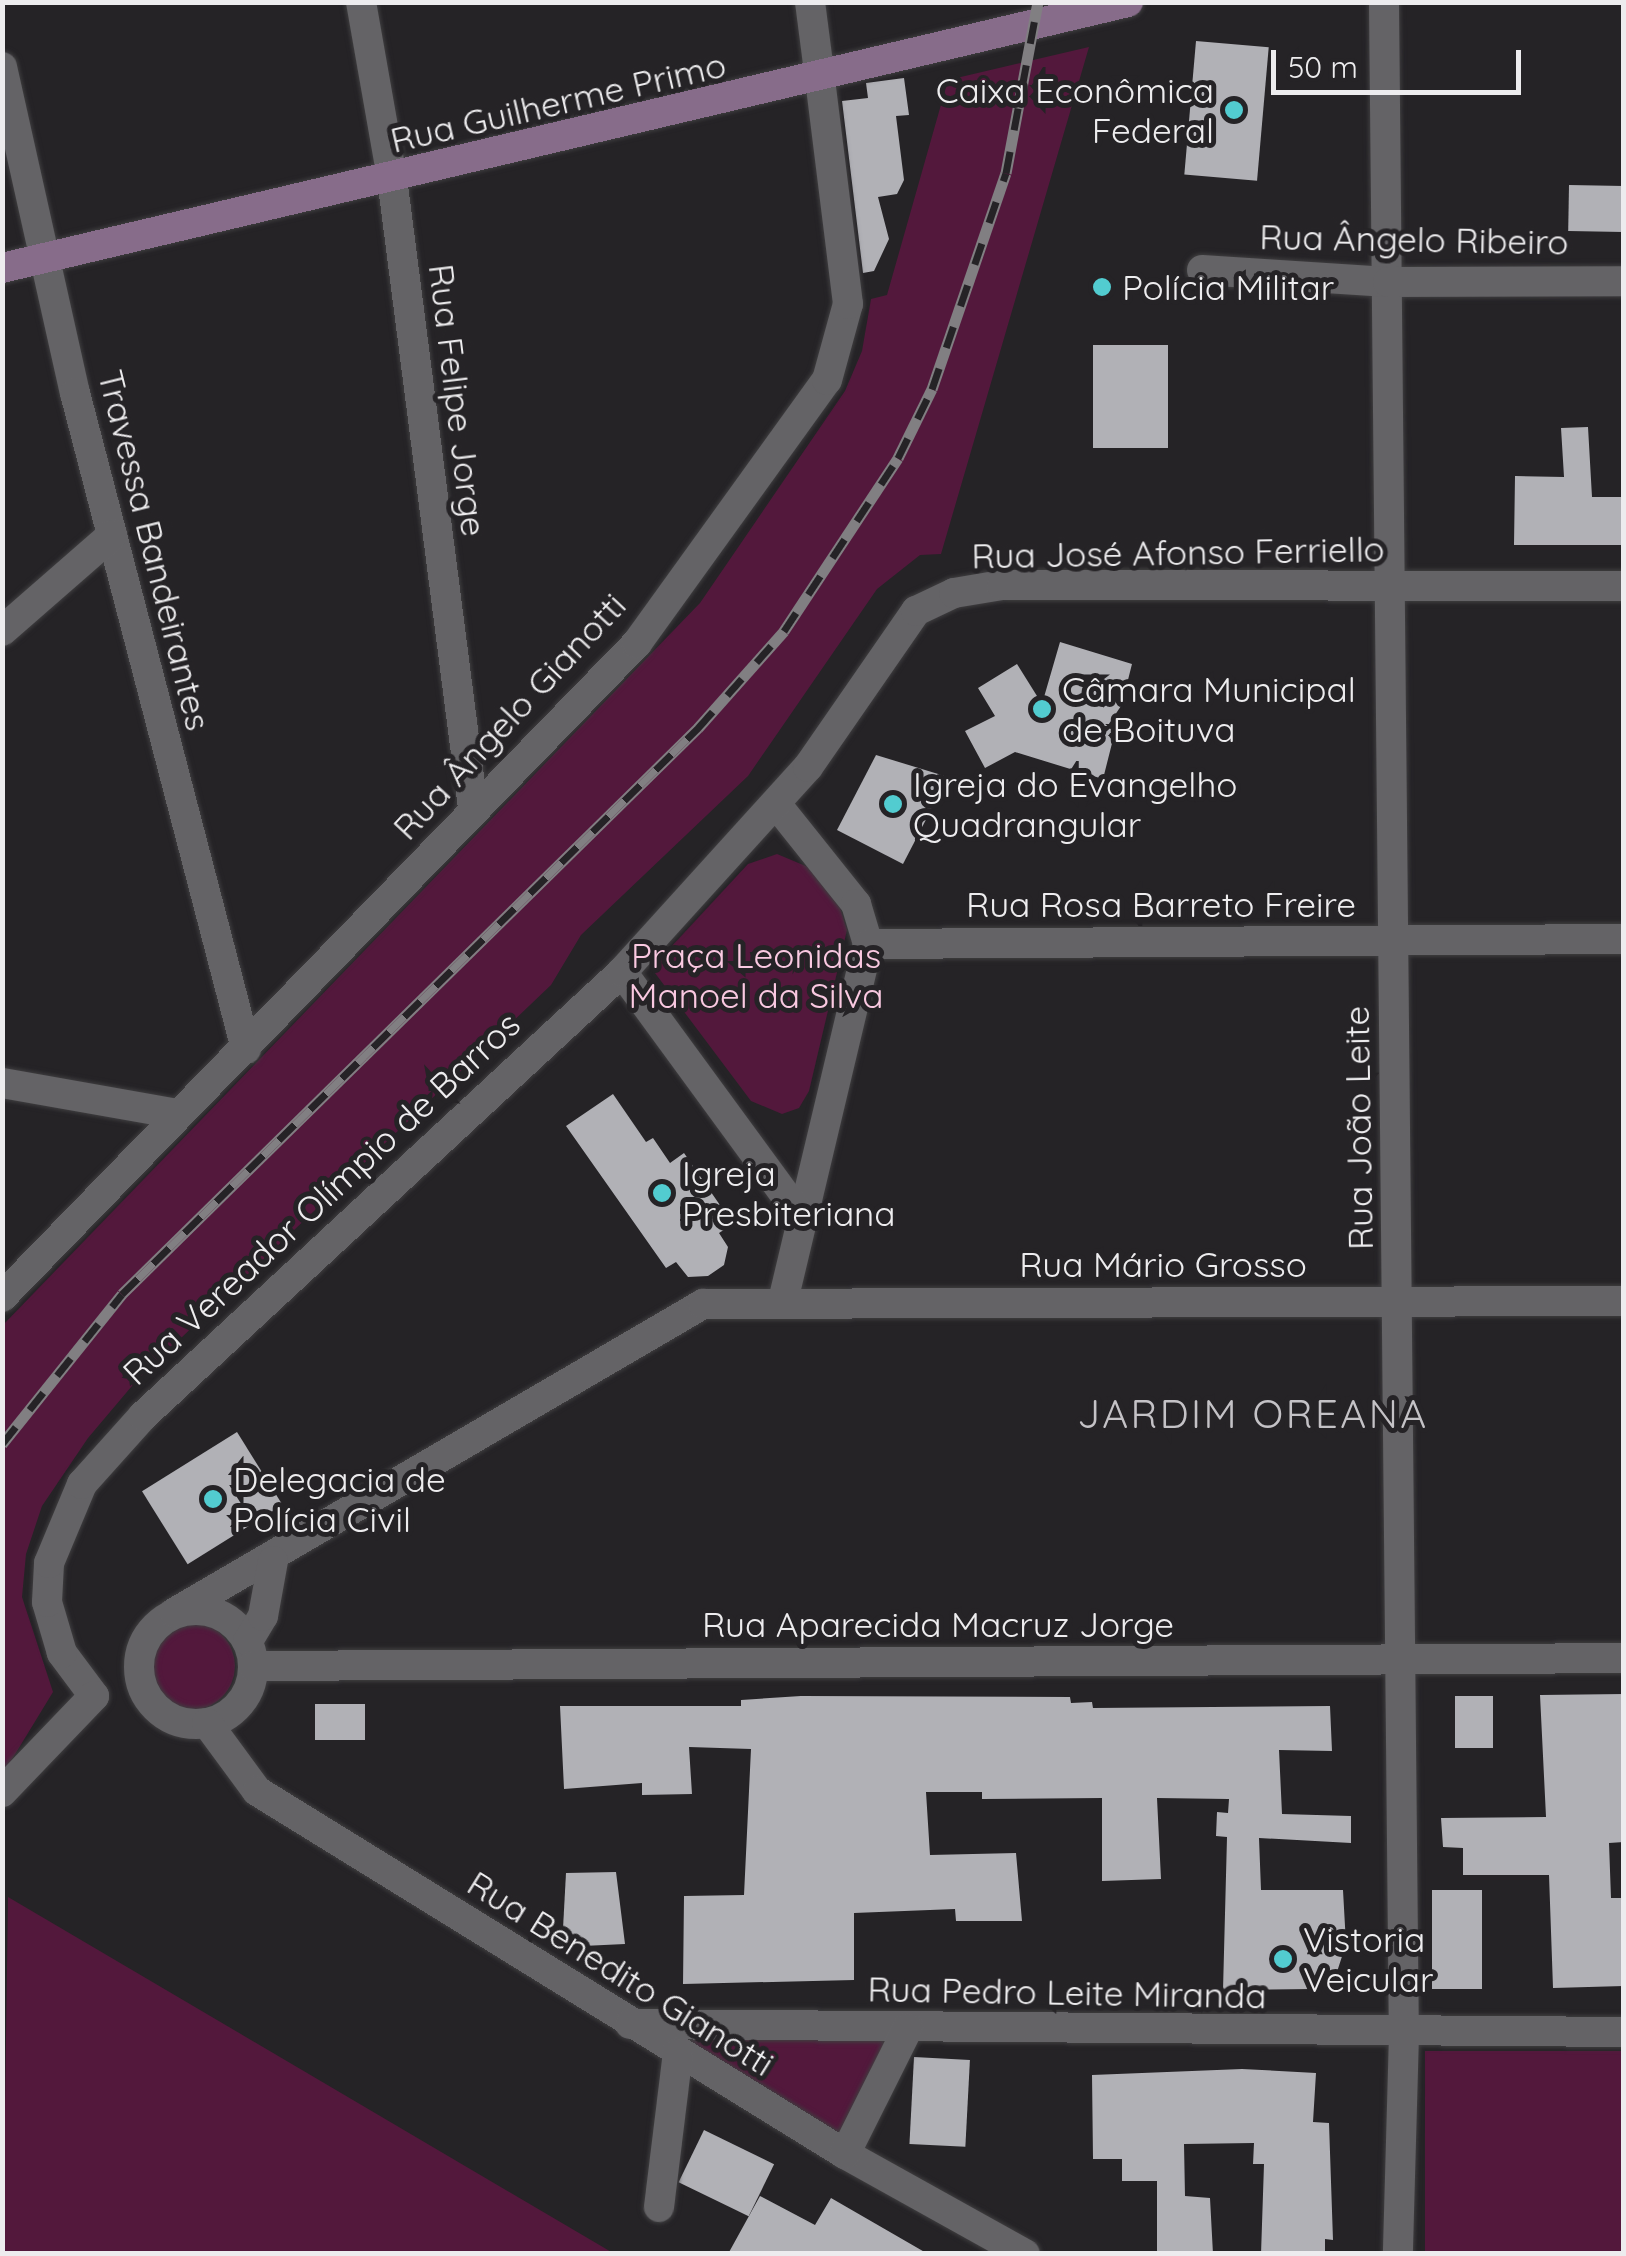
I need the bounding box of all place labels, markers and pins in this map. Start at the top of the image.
place label: Caixa Econômica Federal [936,69,1214,151]
marker: Caixa Econômica Federal [1223,99,1245,121]
place label: Polícia Militar [1122,266,1334,308]
marker: Polícia Militar [1091,276,1113,298]
place label: Câmara Municipal de Boituva [1062,668,1356,750]
marker: Câmara Municipal de Boituva [1031,698,1053,720]
place label: Igreja do Evangelho Quadrangular [913,763,1237,845]
marker: Igreja do Evangelho Quadrangular [882,793,904,815]
place label: Igreja Presbiteriana [682,1152,896,1234]
marker: Igreja Presbiteriana [651,1182,673,1204]
place label: Delegacia de Polícia Civil [233,1458,446,1540]
marker: Delegacia de Polícia Civil [202,1488,224,1510]
place label: Vistoria Veicular [1303,1918,1434,2000]
marker: Vistoria Veicular [1272,1948,1294,1970]

